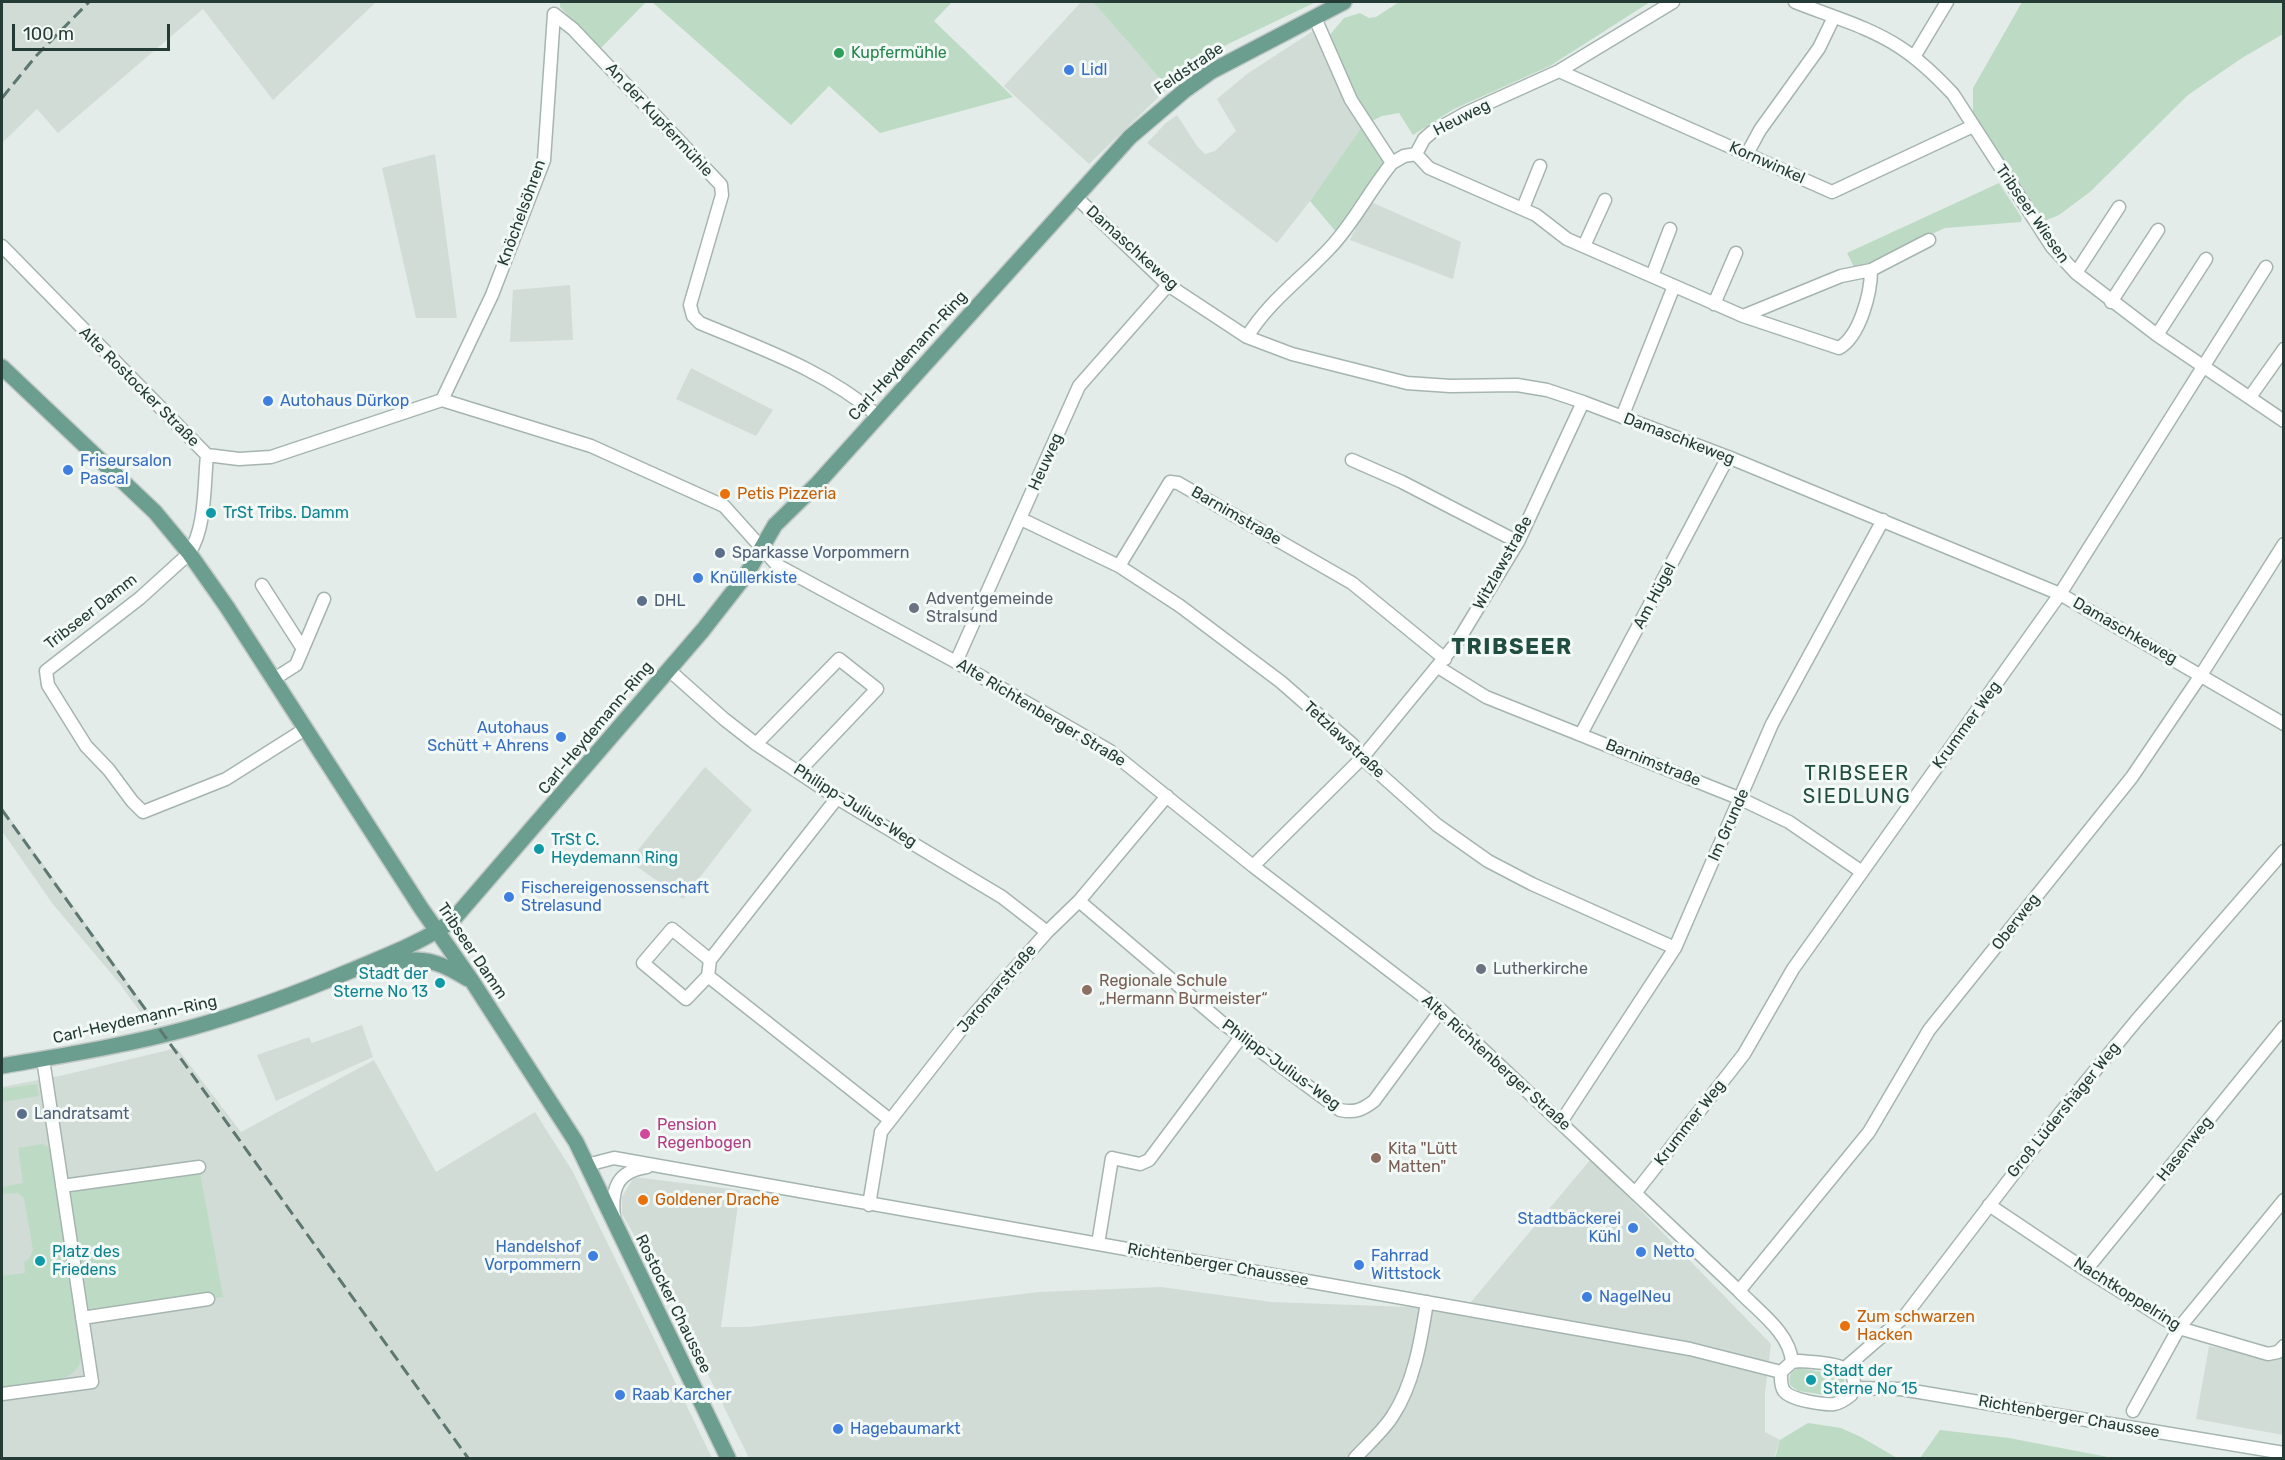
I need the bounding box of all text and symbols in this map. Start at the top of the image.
scale bar [15,12,172,50]
text: 100 m [23,23,74,45]
street label: Feldstraße [1151,39,1227,99]
place label: Kupfermühle [851,43,947,63]
marker: Kupfermühle [832,46,846,60]
street label: An der Kupfermühle [601,59,717,181]
place label: Lidl [1081,60,1107,80]
marker: Lidl [1062,63,1076,77]
street label: Heuweg [1430,96,1494,140]
street label: Kornwinkel [1726,138,1808,188]
street label: Knöchelsöhren [494,157,550,269]
street label: Tribseer Wiesen [1991,161,2073,267]
street label: Damaschkeweg [1082,202,1182,294]
street label: Carl-Heydemann-Ring [845,287,971,425]
street label: Alte Rostocker Straße [75,323,203,451]
place label: Autohaus Dürkop [280,391,409,411]
marker: Autohaus Dürkop [261,394,275,408]
street label: Damaschkeweg [1621,409,1737,469]
street label: Heuweg [1025,430,1067,494]
place label: Friseursalon Pascal [80,451,172,489]
marker: Friseursalon Pascal [61,463,75,477]
street label: Barnimstraße [1187,482,1285,550]
place label: Petis Pizzeria [737,484,836,504]
marker: Petis Pizzeria [718,487,732,501]
place label: TrSt Tribs. Damm [223,503,349,523]
marker: TrSt Tribs. Damm [204,506,218,520]
street label: Witzlawstraße [1469,513,1537,613]
place label: Sparkasse Vorpommern [732,543,909,563]
marker: Sparkasse Vorpommern [713,546,727,560]
street label: Am Hügel [1630,560,1680,632]
place label: Knüllerkiste [710,568,797,588]
street label: Tribseer Damm [41,570,141,654]
marker: Knüllerkiste [691,571,705,585]
place label: Adventgemeinde Stralsund [926,589,1053,627]
place label: DHL [654,591,685,611]
street label: Damaschkeweg [2069,593,2181,669]
marker: DHL [635,594,649,608]
marker: Adventgemeinde Stralsund [907,601,921,615]
district label: TRIBSEER [1451,635,1573,661]
street label: Alte Richtenberger Straße [953,655,1129,771]
street label: Carl-Heydemann-Ring [535,658,657,798]
street label: Krummer Weg [1929,677,2005,773]
street label: Tetzlawstraße [1299,698,1389,782]
place label: Autohaus Schütt + Ahrens [427,718,549,756]
marker: Autohaus Schütt + Ahrens [554,730,568,744]
street label: Barnimstraße [1603,735,1703,791]
street label: Philipp-Julius-Weg [790,760,920,852]
district label: TRIBSEER SIEDLUNG [1803,762,1911,809]
street label: Im Grunde [1705,786,1753,864]
place label: TrSt C. Heydemann Ring [551,830,678,868]
marker: TrSt C. Heydemann Ring [532,842,546,856]
place label: Fischereigenossenschaft Strelasund [521,878,709,916]
marker: Fischereigenossenschaft Strelasund [502,890,516,904]
street label: Oberweg [1988,890,2044,954]
street label: Tribseer Damm [433,899,511,1003]
street label: Jaromarstraße [953,941,1041,1037]
place label: Lutherkirche [1493,959,1588,979]
marker: Lutherkirche [1474,962,1488,976]
place label: Stadt der Sterne No 13 [333,964,428,1002]
place label: Regionale Schule „Hermann Burmeister“ [1099,971,1267,1009]
marker: Stadt der Sterne No 13 [433,976,447,990]
marker: Regionale Schule „Hermann Burmeister“ [1080,983,1094,997]
street label: Alte Richtenberger Straße [1418,991,1574,1135]
street label: Carl-Heydemann-Ring [51,992,219,1048]
street label: Philipp-Julius-Weg [1218,1016,1344,1114]
street label: Groß Lüdershäger Weg [2004,1038,2124,1182]
street label: Krummer Weg [1651,1076,1729,1170]
place label: Landratsamt [34,1104,129,1124]
marker: Landratsamt [15,1107,29,1121]
street label: Hasenweg [2153,1113,2217,1185]
place label: Pension Regenbogen [657,1115,751,1153]
marker: Pension Regenbogen [638,1127,652,1141]
place label: Kita "Lütt Matten" [1388,1139,1457,1177]
marker: Kita "Lütt Matten" [1369,1151,1383,1165]
place label: Goldener Drache [655,1190,779,1210]
marker: Goldener Drache [636,1193,650,1207]
place label: Stadtbäckerei Kühl [1517,1209,1621,1247]
marker: Stadtbäckerei Kühl [1626,1221,1640,1235]
street label: Rostocker Chaussee [631,1232,715,1376]
place label: Handelshof Vorpommern [484,1237,581,1275]
street label: Richtenberger Chaussee [1126,1240,1310,1290]
place label: Platz des Friedens [52,1242,120,1280]
place label: Netto [1653,1242,1695,1262]
marker: Netto [1634,1245,1648,1259]
place label: Fahrrad Wittstock [1371,1246,1441,1284]
marker: Handelshof Vorpommern [586,1249,600,1263]
street label: Nachtkoppelring [2070,1253,2184,1335]
marker: Platz des Friedens [33,1254,47,1268]
marker: Fahrrad Wittstock [1352,1258,1366,1272]
place label: NagelNeu [1599,1287,1671,1307]
marker: NagelNeu [1580,1290,1594,1304]
place label: Zum schwarzen Hacken [1857,1307,1975,1345]
marker: Zum schwarzen Hacken [1838,1319,1852,1333]
place label: Stadt der Sterne No 15 [1823,1361,1917,1399]
marker: Stadt der Sterne No 15 [1804,1373,1818,1387]
place label: Raab Karcher [632,1385,731,1405]
marker: Raab Karcher [613,1388,627,1402]
street label: Richtenberger Chaussee [1977,1392,2161,1442]
place label: Hagebaumarkt [850,1419,960,1439]
marker: Hagebaumarkt [831,1422,845,1436]

